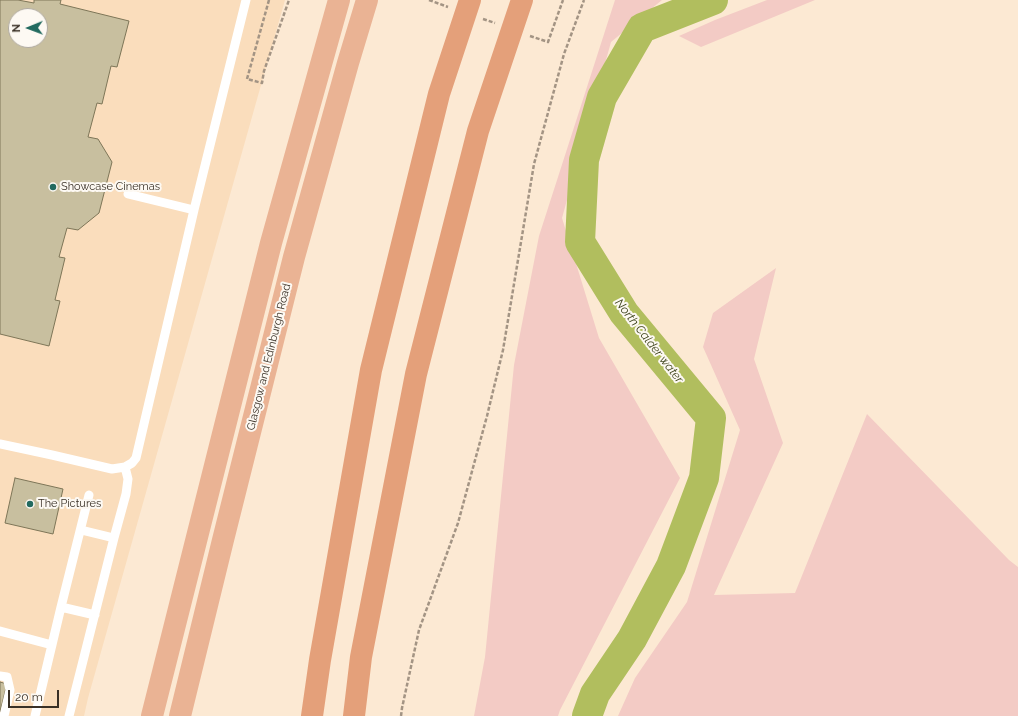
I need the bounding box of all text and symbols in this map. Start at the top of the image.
north arrow [8,8,48,48]
text: N [10,24,23,33]
place label: Showcase Cinemas [61,180,160,194]
marker: Showcase Cinemas [48,182,58,192]
street label: Glasgow and Edinburgh Road [244,282,294,432]
water label: North Calder water [612,296,686,386]
place label: The Pictures [38,497,101,511]
marker: The Pictures [25,499,35,509]
scale bar [10,682,61,708]
text: 20 m [15,690,43,704]

